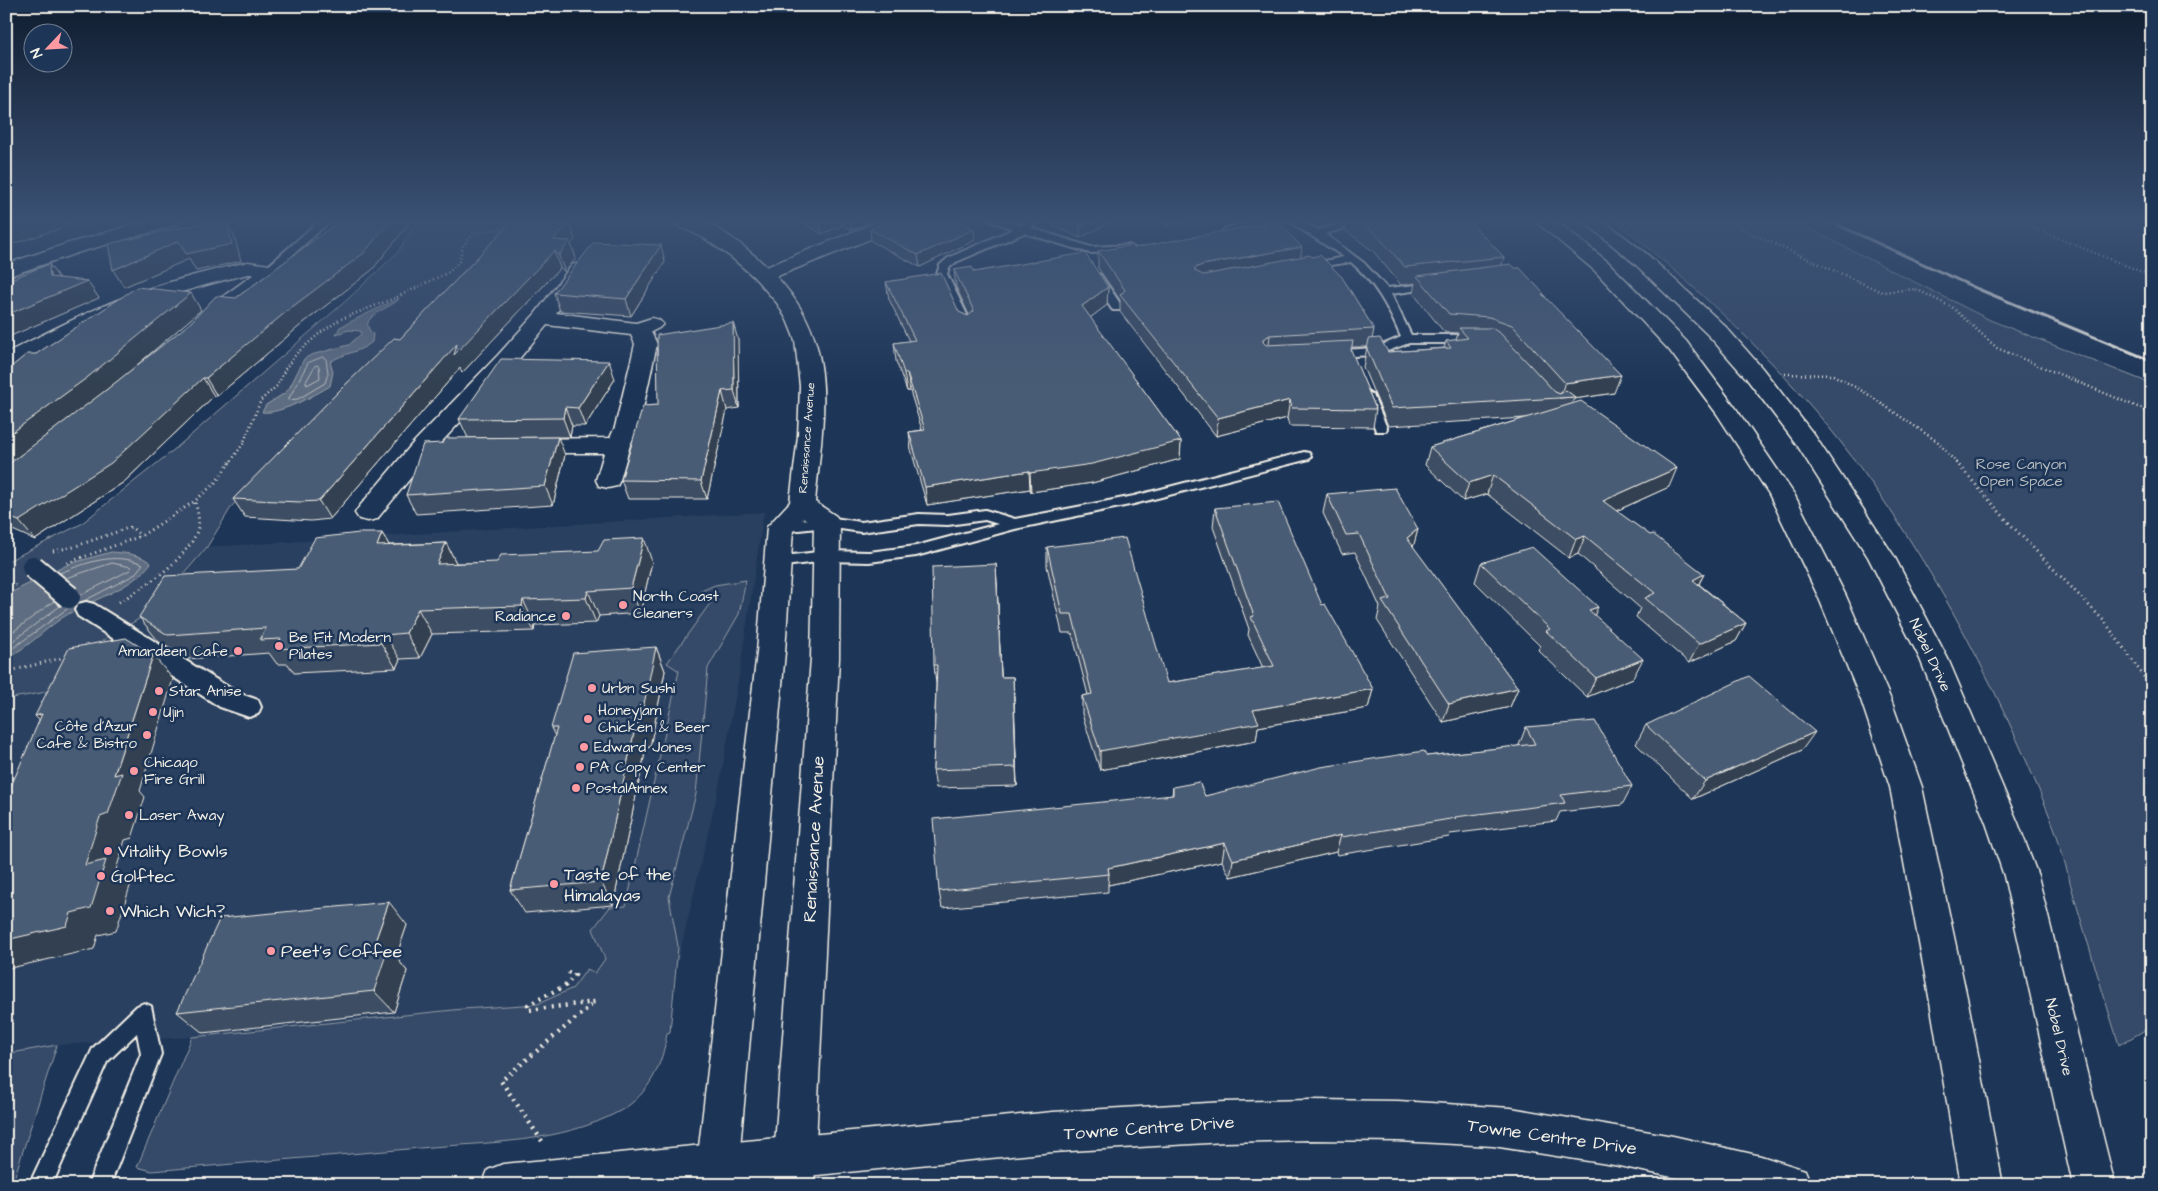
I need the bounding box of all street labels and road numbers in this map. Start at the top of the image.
street label: Renaissance Avenue [795,382,819,494]
street label: Nobel Drive [1904,615,1956,695]
street label: Renaissance Avenue [797,755,831,923]
street label: Nobel Drive [2040,996,2078,1078]
street label: Towne Centre Drive [1063,1110,1235,1146]
street label: Towne Centre Drive [1466,1113,1639,1161]

